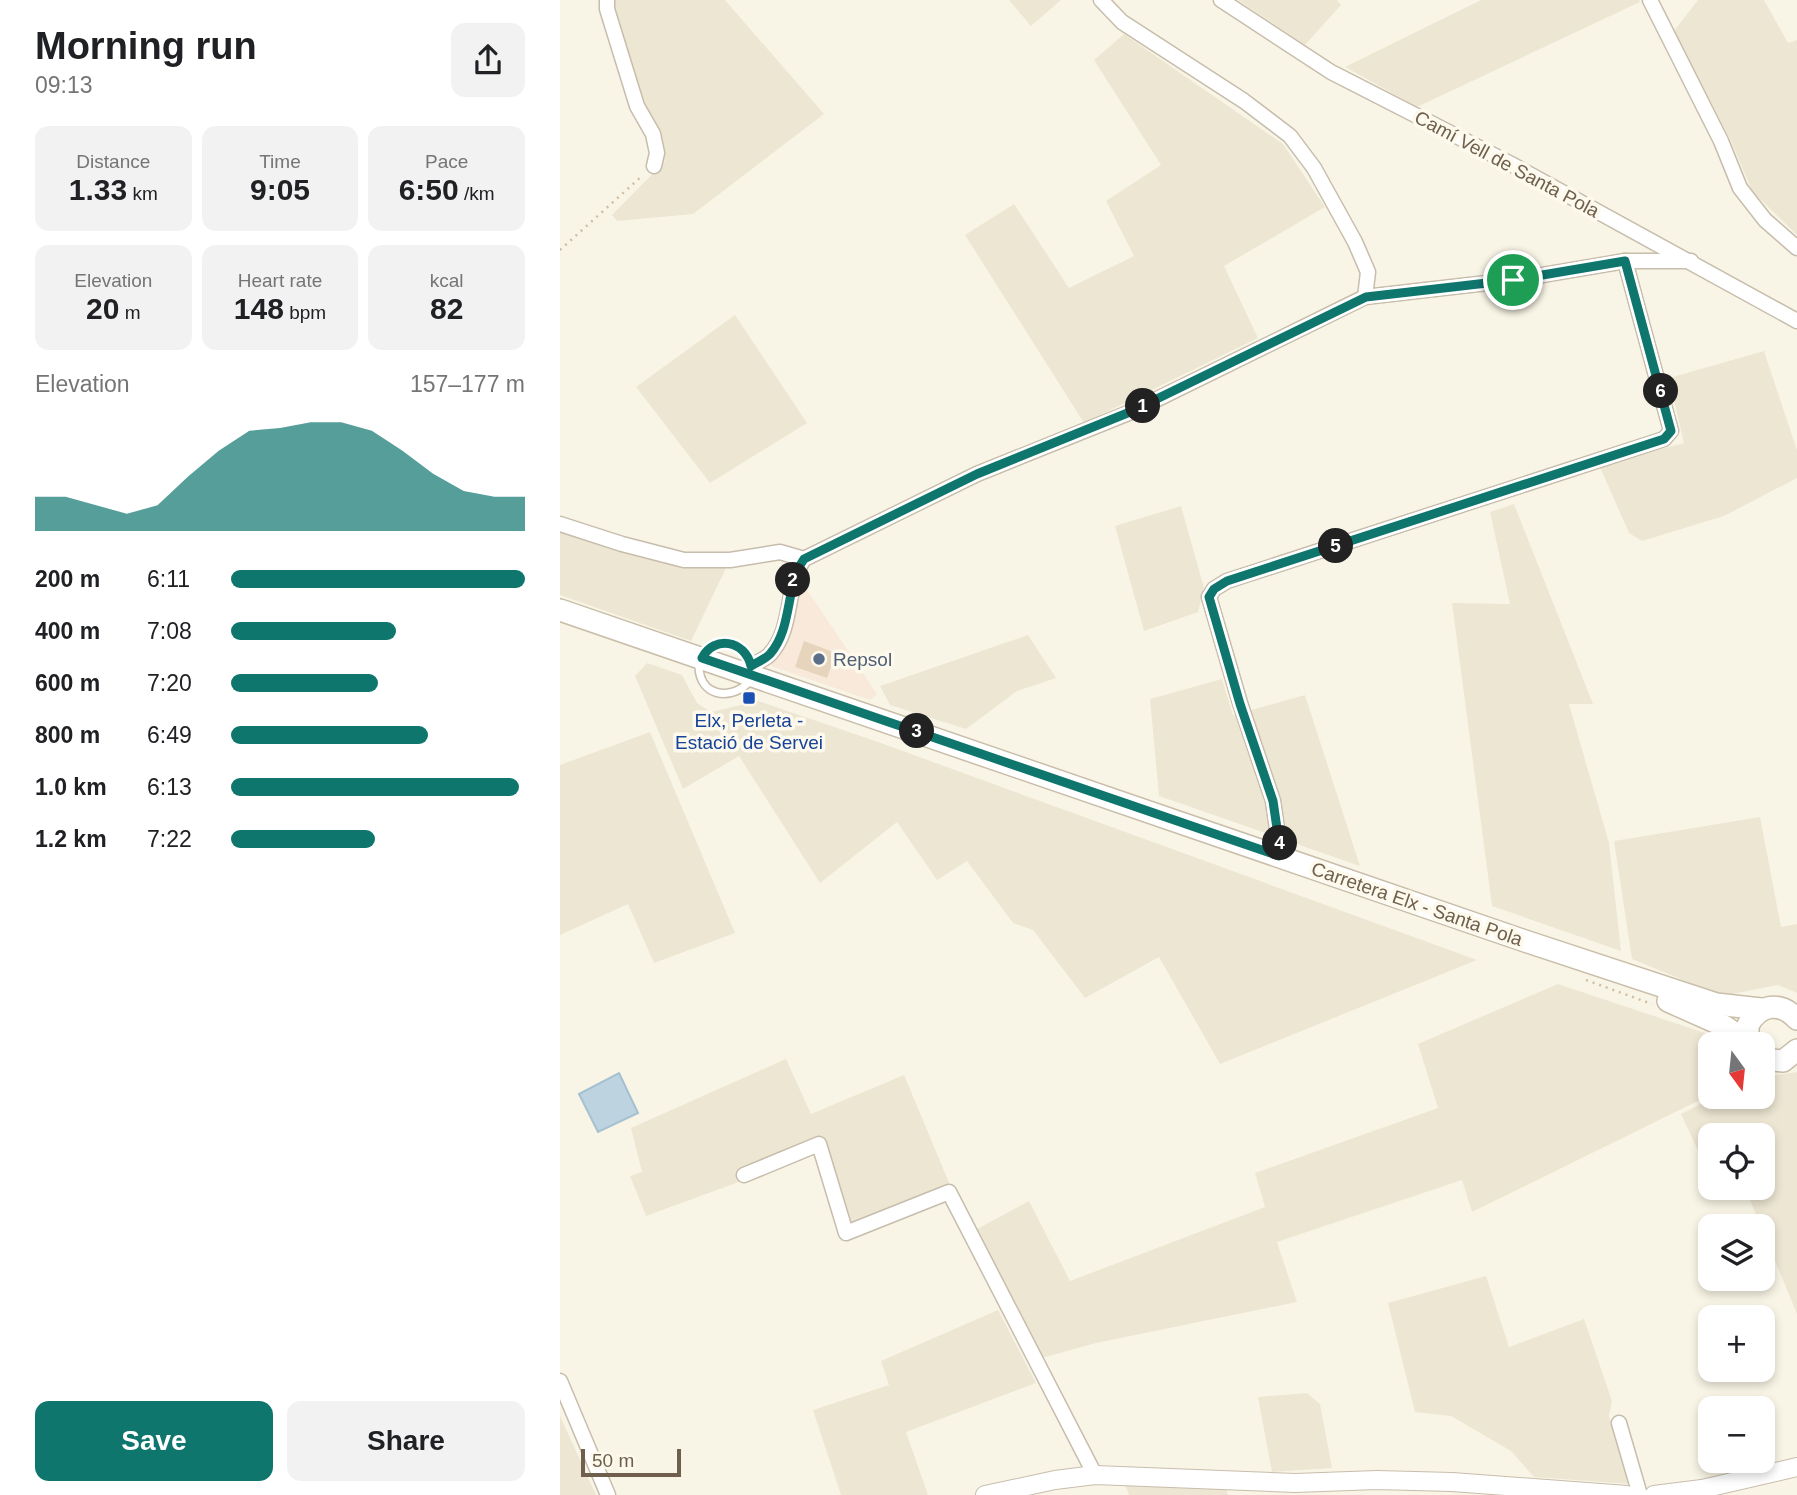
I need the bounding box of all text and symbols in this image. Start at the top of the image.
button: share [451,23,525,97]
text: Morning run [35,25,257,67]
text: 09:13 [35,72,93,98]
street label: Camí Vell de Santa Pola [1411,106,1603,222]
text: Distance [76,151,150,172]
text: Time [259,151,301,172]
text: Pace [425,151,468,172]
text: 1.33 [69,173,127,206]
text: 9:05 [250,173,310,206]
text: 6:50 [399,173,459,206]
text: km [127,183,158,204]
text: /km [459,183,495,204]
pin [1483,250,1543,310]
icon: arrive [1494,261,1532,299]
text: Elevation [74,270,152,291]
text: Heart rate [238,270,322,291]
text: kcal [430,270,464,291]
text: 20 [86,292,119,325]
text: 148 [234,292,284,325]
text: 82 [430,292,463,325]
text: m [119,302,141,323]
text: bpm [284,302,326,323]
text: Elevation [35,371,130,397]
text: 157–177 m [410,371,525,397]
pin: 6 [1644,374,1678,408]
text: 6 [1655,380,1666,401]
pin: 1 [1126,388,1160,424]
text: 1 [1137,395,1148,416]
pin: 5 [1318,528,1354,564]
text: 5 [1330,535,1341,556]
pin: 2 [776,562,810,598]
text: 200 m [35,566,100,592]
text: 6:11 [147,566,190,592]
text: 2 [787,569,798,590]
text: 400 m [35,618,100,644]
text: 7:08 [147,618,192,644]
place label: Repsol [833,649,892,670]
marker: Repsol [811,651,827,667]
text: 600 m [35,670,100,696]
text: 7:20 [147,670,192,696]
marker: Elx, Perleta - Estació de Servei [741,690,757,706]
place label: Elx, Perleta - Estació de Servei [675,710,823,753]
pin: 3 [900,714,934,748]
text: 3 [911,720,922,741]
text: 800 m [35,722,100,748]
text: 6:49 [147,722,192,748]
text: 1.0 km [35,774,107,800]
text: 6:13 [147,774,192,800]
text: 1.2 km [35,826,107,852]
text: 7:22 [147,826,192,852]
pin: 4 [1262,826,1298,860]
text: 4 [1274,832,1285,853]
street label: Carretera Elx - Santa Pola [1309,858,1526,950]
north arrow [1698,1032,1774,1110]
map controls [1698,1032,1775,1473]
button: locate [1698,1123,1775,1200]
button: layers [1698,1214,1775,1291]
button: + [1698,1305,1775,1382]
button: − [1698,1396,1775,1473]
button: Save [35,1401,273,1481]
button: Share [287,1401,525,1481]
scale bar [581,1446,681,1478]
text: 50 m [592,1450,634,1471]

